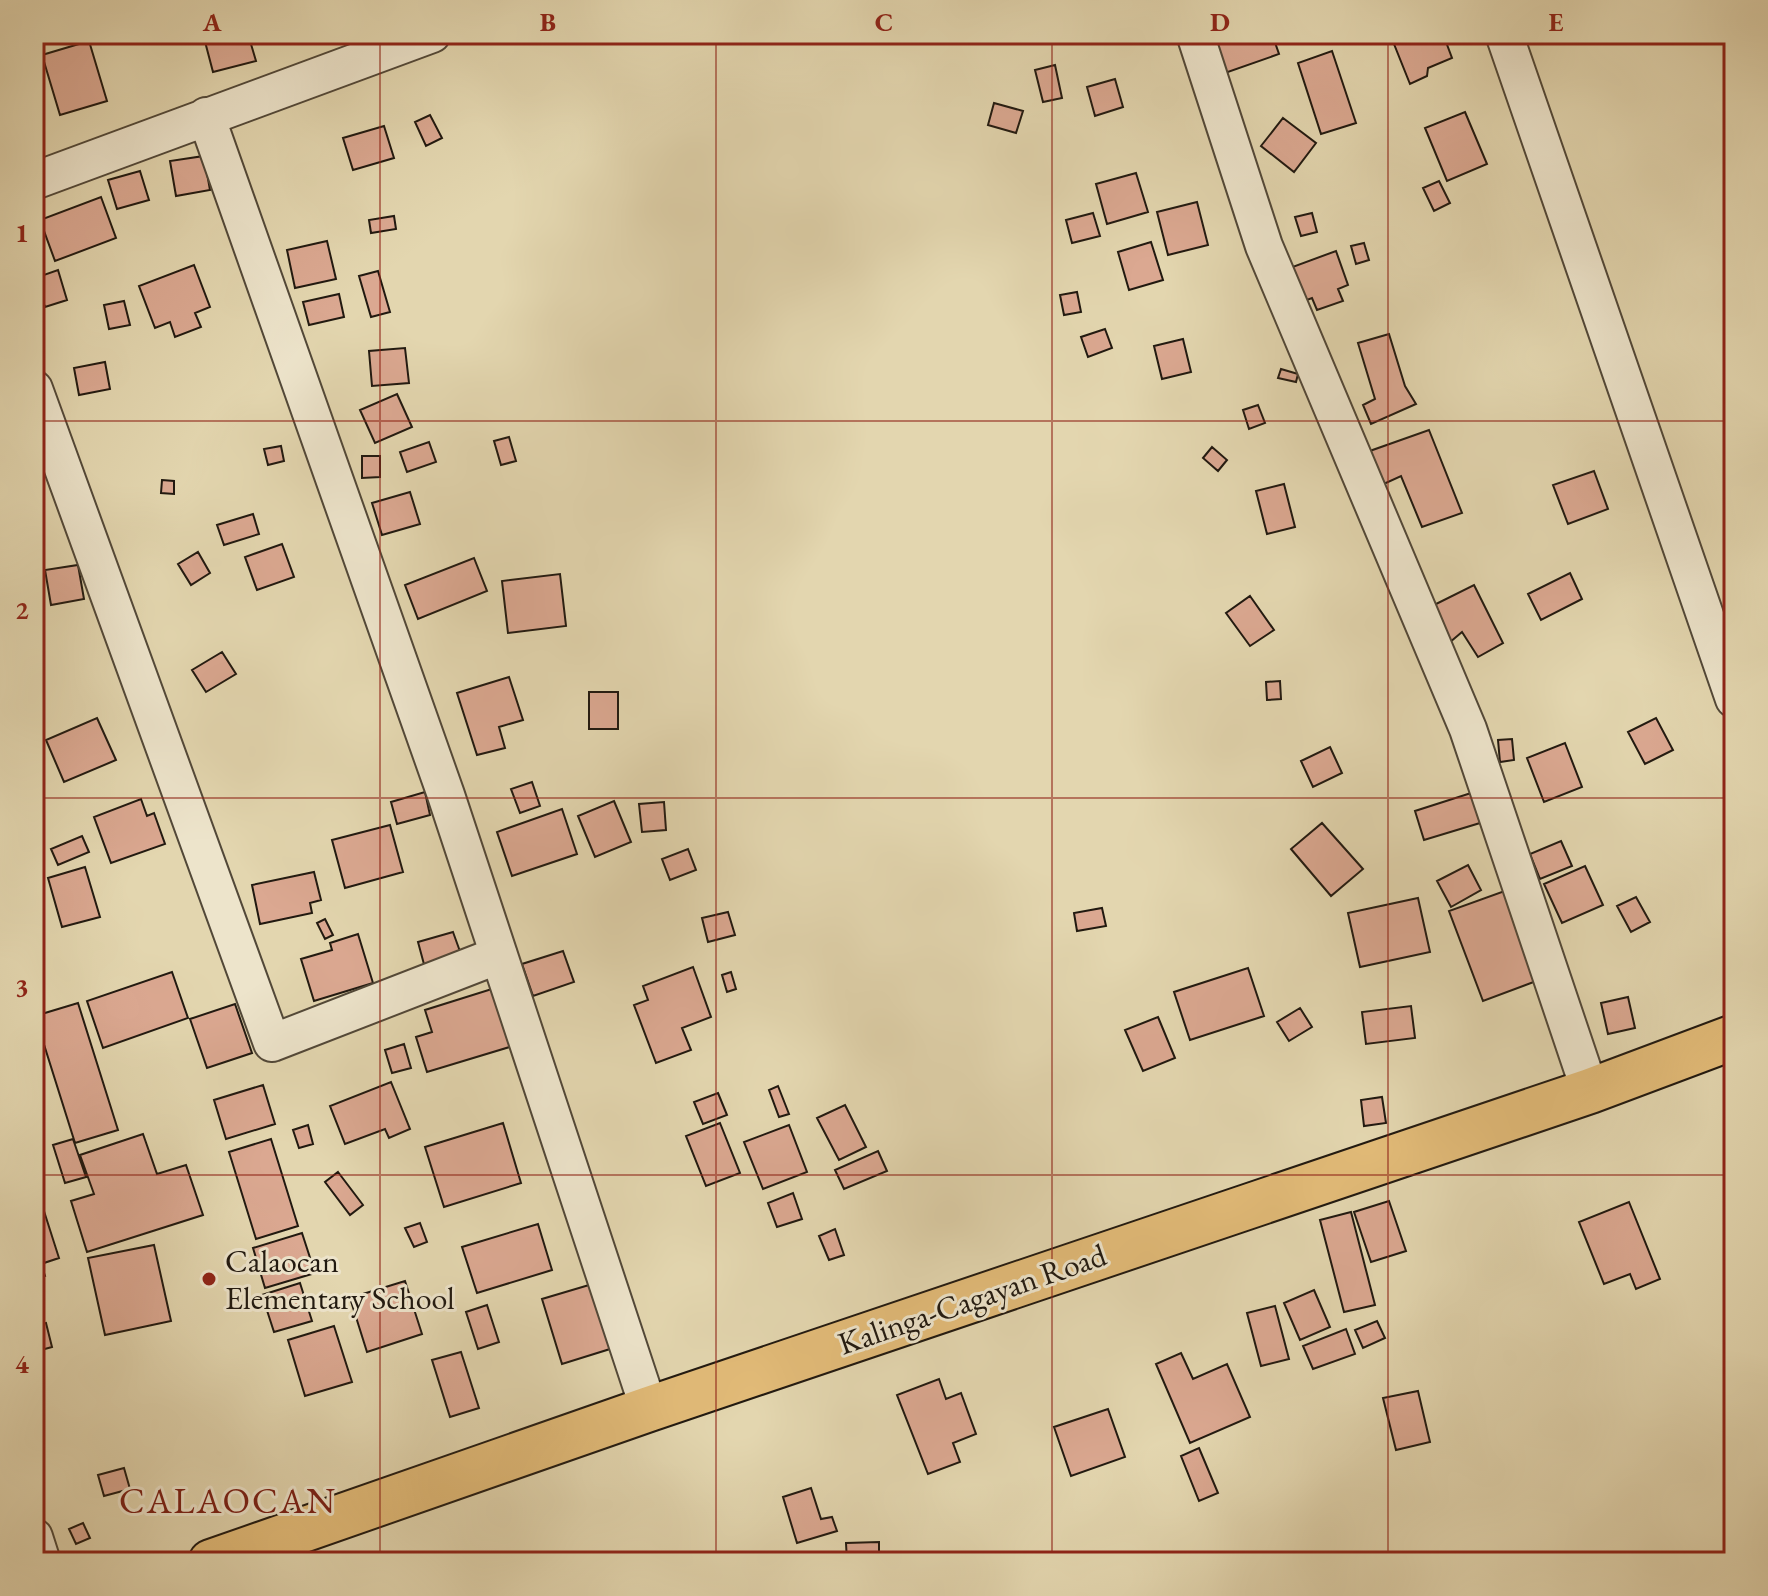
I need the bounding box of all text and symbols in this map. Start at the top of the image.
text: A [202,5,222,39]
text: B [540,5,556,39]
text: C [875,5,893,39]
text: D [1210,5,1230,39]
text: E [1549,5,1564,39]
text: 1 [15,216,29,250]
text: 2 [15,593,29,627]
text: 3 [15,970,29,1004]
street label: Kalinga-Cagayan Road [832,1233,1112,1365]
place label: Calaocan Elementary School [225,1240,455,1319]
marker: Calaocan Elementary School [200,1270,218,1288]
text: 4 [15,1347,29,1381]
district label: CALAOCAN [119,1477,337,1524]

